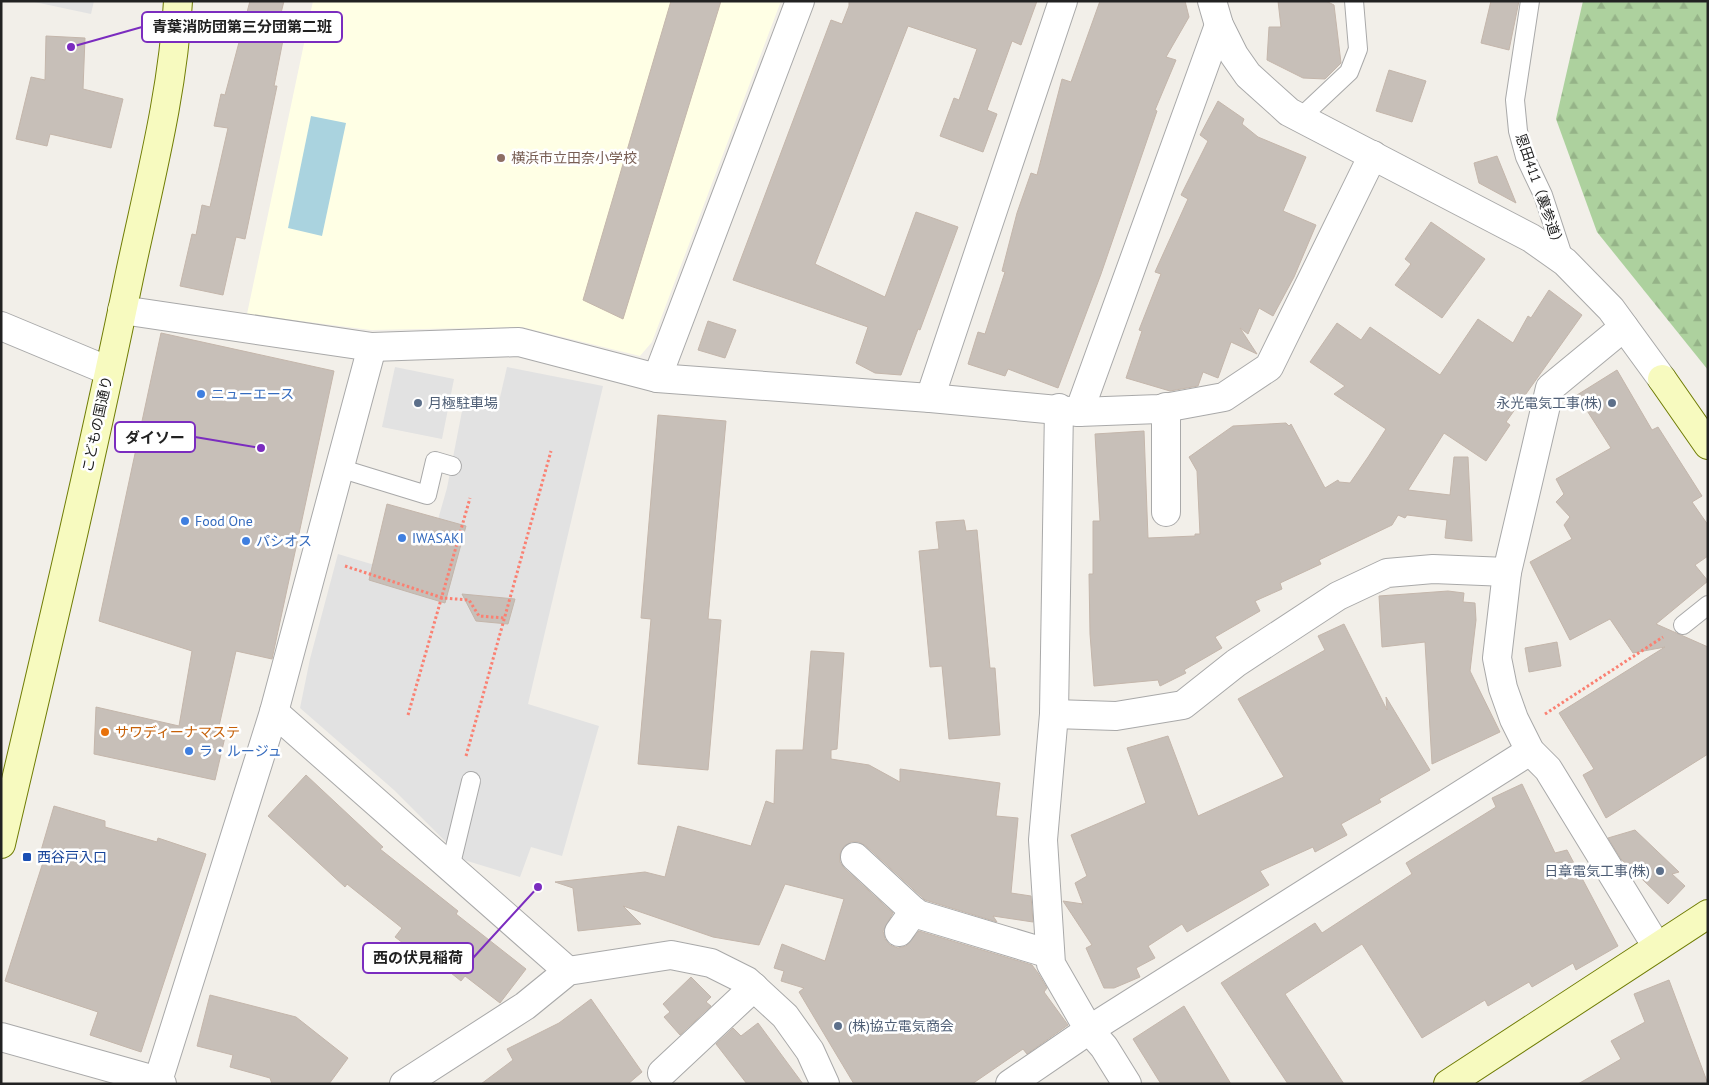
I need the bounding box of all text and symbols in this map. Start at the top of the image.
callout: 青葉消防団第三分団第二班 [142,12,342,42]
text: 青葉消防団第三分団第二班 [152,17,332,36]
street label: 恩田411（裏参道） [1512,131,1568,251]
place label: 横浜市立田奈小学校 [511,149,637,167]
marker: 横浜市立田奈小学校 [495,152,507,164]
street label: こどもの国通り [78,374,116,474]
place label: ニューエース [211,385,294,403]
marker: ニューエース [195,388,207,400]
place label: 月極駐車場 [428,394,498,412]
place label: 永光電気工事(株) [1496,394,1602,412]
marker: 月極駐車場 [412,397,424,409]
marker: 永光電気工事(株) [1606,397,1618,409]
callout: ダイソー [115,422,195,452]
text: ダイソー [125,428,185,447]
place label: Food One [195,512,253,530]
marker: Food One [179,515,191,527]
place label: IWASAKI [412,529,464,547]
place label: パシオス [256,532,312,550]
marker: IWASAKI [396,532,408,544]
marker: パシオス [240,535,252,547]
place label: サワディーナマステ [115,723,240,741]
marker: サワディーナマステ [99,726,111,738]
place label: ラ・ルージュ [199,742,282,760]
marker: ラ・ルージュ [183,745,195,757]
place label: 西谷戸入口 [37,848,107,866]
marker: 西谷戸入口 [21,851,33,863]
place label: 日章電気工事(株) [1544,862,1650,880]
marker: 日章電気工事(株) [1654,865,1666,877]
callout: 西の伏見稲荷 [363,943,473,973]
text: 西の伏見稲荷 [373,948,463,967]
place label: (株)協立電気商会 [848,1017,954,1035]
marker: (株)協立電気商会 [832,1020,844,1032]

